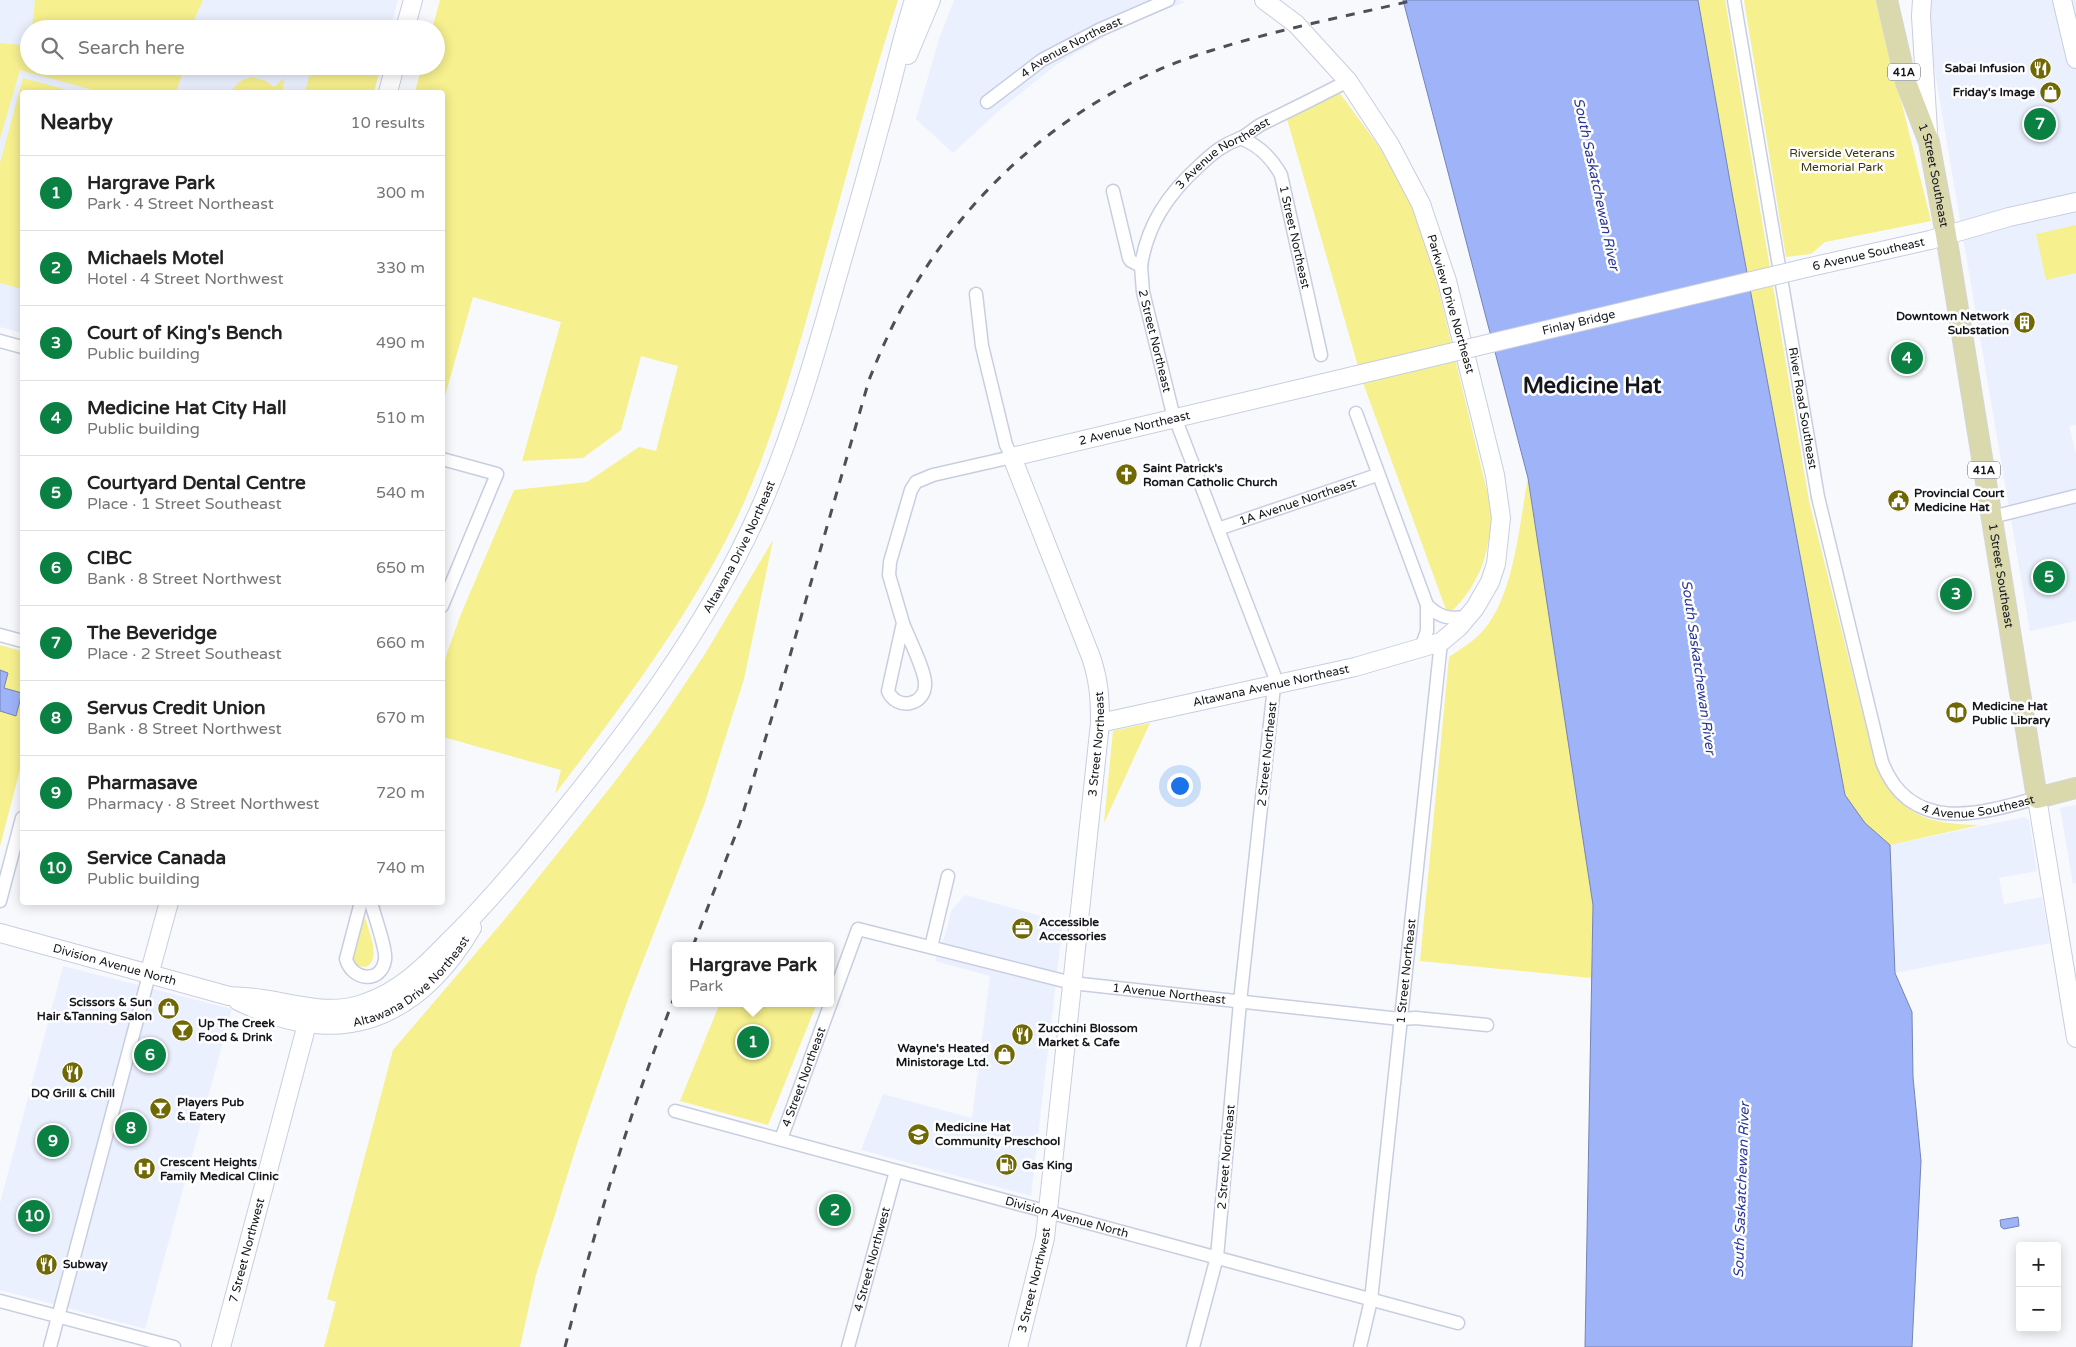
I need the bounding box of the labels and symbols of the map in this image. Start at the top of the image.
street label: 4 Avenue Northeast [1018,14,1124,81]
restaurant icon: Sabai Infusion [2029,56,2053,80]
place label: Sabai Infusion [1945,61,2025,75]
road number: 41A [1888,64,1920,80]
shop icon: Friday's Image [2039,80,2063,104]
place label: Friday's Image [1953,85,2035,100]
water label: South Saskatchewan River [1570,96,1623,273]
pin: 7 [2024,105,2056,143]
street label: 3 Avenue Northeast [1173,114,1272,192]
street label: 1 Street Southeast [1916,121,1952,229]
park label: Riverside Veterans Memorial Park [1789,146,1895,174]
street label: 1 Street Northeast [1277,184,1313,290]
street label: Parkview Drive Northeast [1424,233,1478,376]
street label: 6 Avenue Southeast [1811,234,1926,273]
street label: 2 Street Northeast [1136,288,1174,394]
street label: Finlay Bridge [1541,307,1617,338]
place label: Downtown Network Substation [1896,309,2009,337]
building icon: Downtown Network Substation [2013,311,2037,335]
pin: 4 [1891,339,1923,377]
street label: River Road Southeast [1786,346,1820,471]
district label: Medicine Hat [1523,373,1662,399]
street label: 2 Avenue Northeast [1077,408,1192,448]
place label: Saint Patrick's Roman Catholic Church [1143,461,1278,489]
road number: 41A [1968,462,2000,478]
church icon: Saint Patrick's Roman Catholic Church [1115,463,1139,487]
street label: 1A Avenue Northeast [1237,475,1358,528]
street label: Altawana Drive Northeast [700,478,778,616]
place label: Provincial Court Medicine Hat [1914,486,2005,514]
public building icon: Provincial Court Medicine Hat [1886,488,1910,512]
street label: 1 Street Southeast [1986,522,2016,629]
pin: 5 [2033,558,2065,596]
pin: 3 [1940,575,1972,613]
water label: South Saskatchewan River [1678,579,1719,757]
street label: Altawana Avenue Northeast [1191,661,1351,709]
street label: 3 Street Northeast [1085,690,1107,797]
place label: Medicine Hat Public Library [1972,699,2051,728]
street label: 2 Street Northeast [1255,701,1280,807]
library icon: Medicine Hat Public Library [1944,701,1968,725]
your location [1167,773,1193,799]
street label: 4 Avenue Southeast [1920,792,2036,821]
place label: Accessible Accessories [1039,915,1106,943]
office icon: Accessible Accessories [1011,917,1035,941]
street label: 1 Street Northeast [1393,918,1419,1024]
street label: Altawana Drive Northeast [351,933,472,1030]
street label: Division Avenue North [52,941,178,988]
street label: 1 Avenue Northeast [1112,980,1227,1007]
place label: Scissors & Sun Hair &Tanning Salon [37,995,152,1024]
shop icon: Scissors & Sun Hair &Tanning Salon [156,997,180,1021]
place label: Up The Creek Food & Drink [198,1016,275,1044]
bar icon: Up The Creek Food & Drink [170,1018,194,1042]
place label: Zucchini Blossom Market & Cafe [1038,1021,1138,1049]
pin: 1 [737,1023,769,1061]
restaurant icon: Zucchini Blossom Market & Cafe [1010,1023,1034,1047]
street label: 4 Street Northeast [779,1025,829,1129]
pin: 6 [134,1036,166,1074]
place label: Wayne's Heated Ministorage Ltd. [896,1041,989,1070]
shop icon: Wayne's Heated Ministorage Ltd. [993,1043,1017,1067]
restaurant icon: DQ Grill & Chill [61,1060,85,1084]
place label: DQ Grill & Chill [31,1086,115,1100]
place label: Players Pub & Eatery [177,1095,245,1124]
bar icon: Players Pub & Eatery [149,1097,173,1121]
water label: South Saskatchewan River [1730,1100,1753,1278]
street label: 2 Street Northeast [1214,1104,1238,1210]
pin: 8 [115,1109,147,1147]
place label: Medicine Hat Community Preschool [935,1120,1060,1149]
pin: 9 [37,1122,69,1160]
school or university icon: Medicine Hat Community Preschool [907,1122,931,1146]
fuel station icon: Gas King [994,1153,1018,1177]
place label: Crescent Heights Family Medical Clinic [160,1155,279,1184]
hospital icon: Crescent Heights Family Medical Clinic [132,1157,156,1181]
place label: Gas King [1022,1158,1073,1173]
pin: 2 [819,1191,851,1229]
street label: Division Avenue North [1004,1194,1130,1240]
street label: 7 Street Northwest [226,1196,267,1304]
pin: 10 [18,1197,50,1235]
street label: 4 Street Northwest [851,1205,893,1313]
street label: 3 Street Northwest [1015,1226,1053,1334]
restaurant icon: Subway [35,1252,59,1276]
place label: Subway [63,1257,108,1272]

